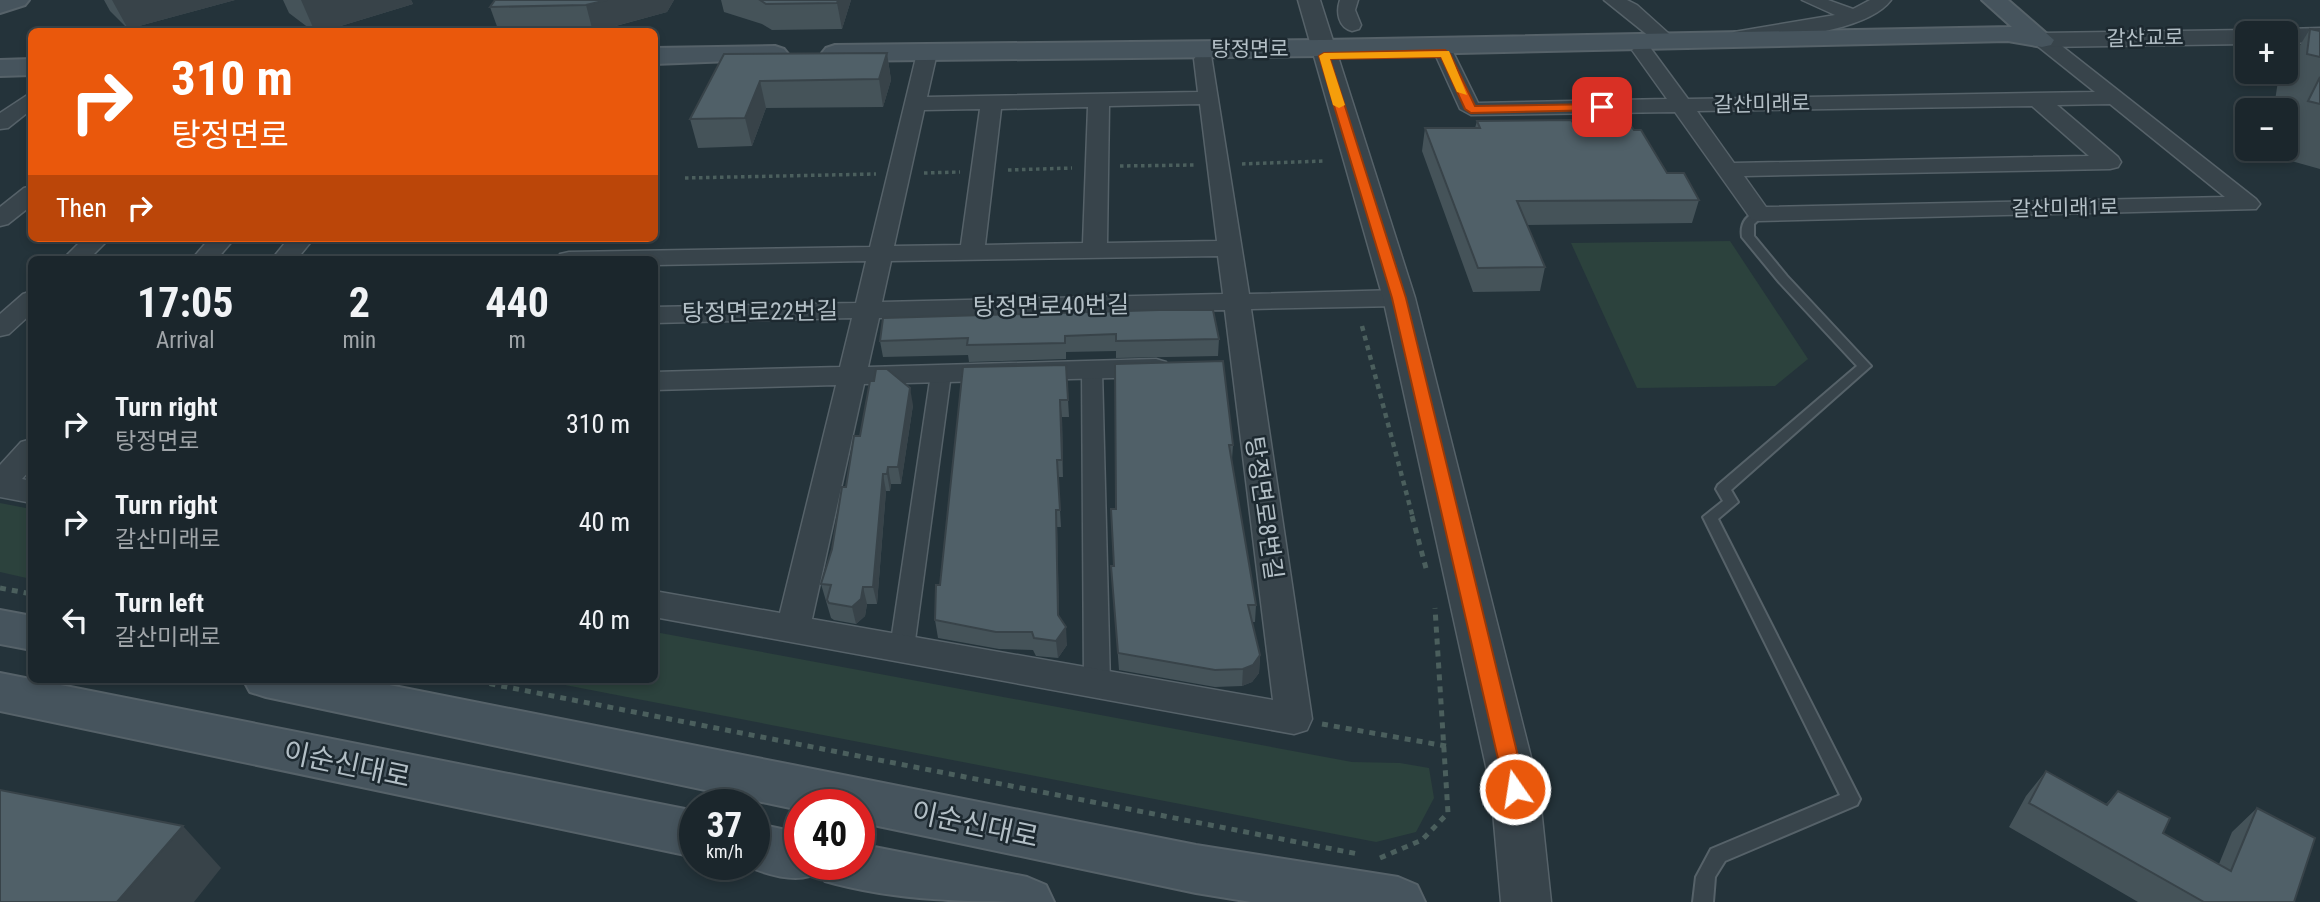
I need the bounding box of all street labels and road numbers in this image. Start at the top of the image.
street label: 갈산교로 [2106,25,2184,51]
street label: 탕정면로 [1211,37,1289,61]
street label: 갈산미래로 [1713,91,1811,117]
street label: 갈산미래1로 [2011,195,2119,221]
street label: 탕정면로40번길 [973,291,1129,321]
street label: 탕정면로22번길 [682,297,838,327]
street label: 탕정면로8번길 [1240,435,1288,581]
street label: 이순신대로 [280,735,413,794]
street label: 이순신대로 [908,795,1041,854]

